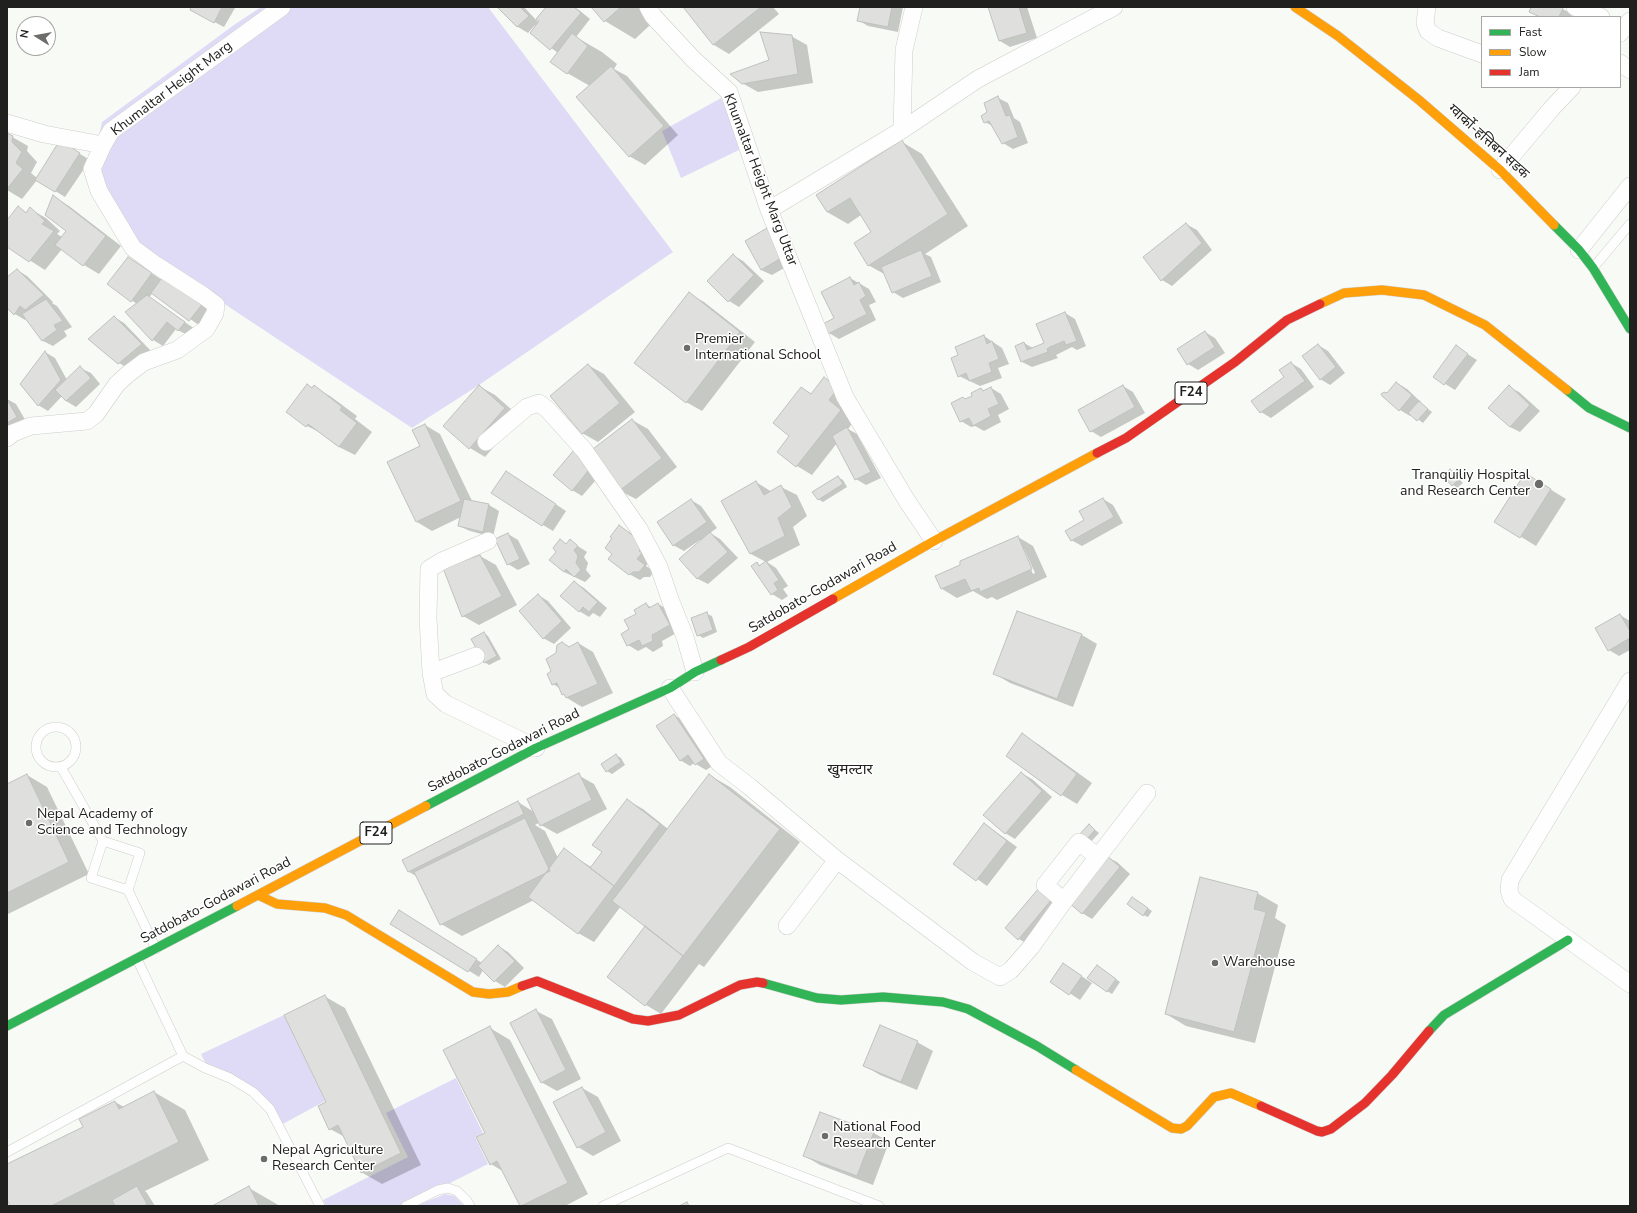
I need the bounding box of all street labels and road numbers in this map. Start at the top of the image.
street label: Khumaltar Height Marg [108,38,236,140]
street label: Khumaltar Height Marg Uttar [719,91,801,269]
street label: ग्वार्को-हत्तिबन सडक [1444,101,1532,183]
road number: F24 [1175,382,1207,404]
street label: Satdobato-Godawari Road [746,539,900,637]
street label: Satdobato-Godawari Road [425,705,583,797]
road number: F24 [360,822,392,844]
street label: Satdobato-Godawari Road [138,854,294,948]

